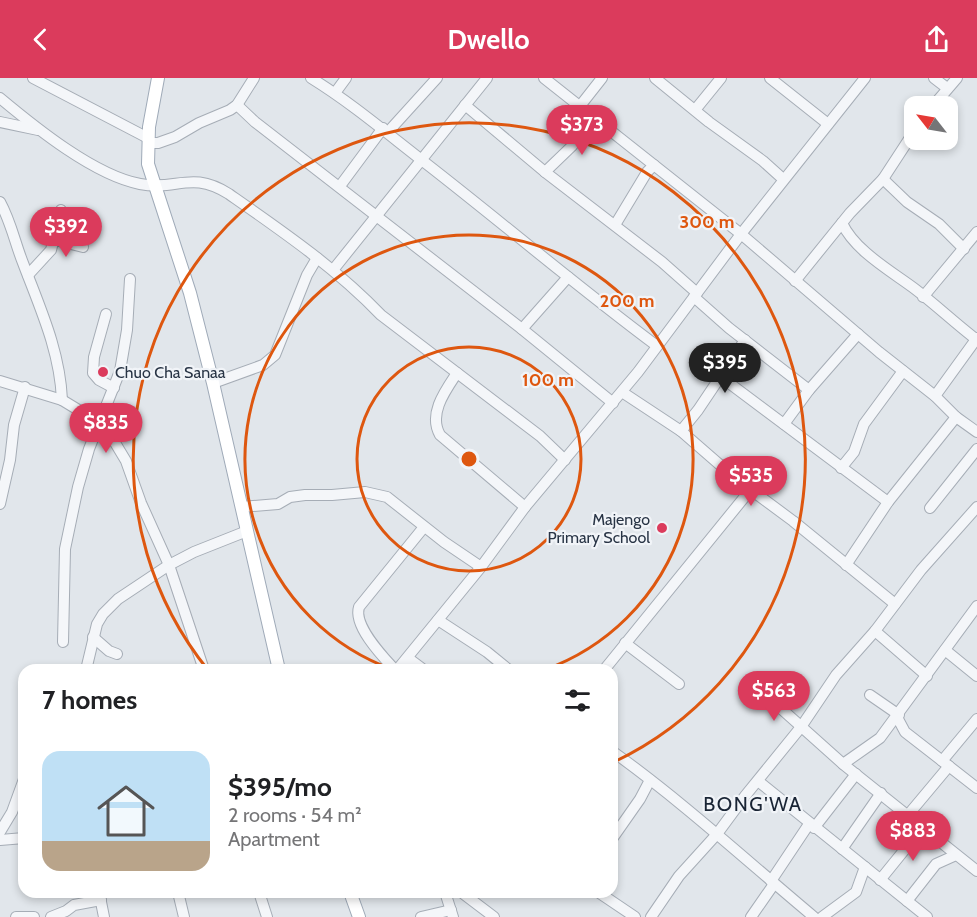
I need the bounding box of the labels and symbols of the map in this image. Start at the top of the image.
north arrow [904,96,958,150]
pin: $373 [546,105,618,156]
pin: $392 [30,207,102,258]
text: 300 m [680,211,734,233]
text: 200 m [600,290,654,312]
pin: $395 [689,343,761,394]
place label: Chuo Cha Sanaa [115,363,226,382]
marker: Chuo Cha Sanaa [96,365,110,379]
text: 100 m [522,369,574,391]
pin: $835 [70,403,142,454]
centre of rings [459,449,479,469]
pin: $535 [715,456,787,507]
place label: Majengo Primary School [547,510,650,547]
marker: Majengo Primary School [655,521,669,535]
pin: $563 [738,671,810,722]
district label: BONG'WA [703,792,803,816]
pin: $883 [877,811,949,862]

